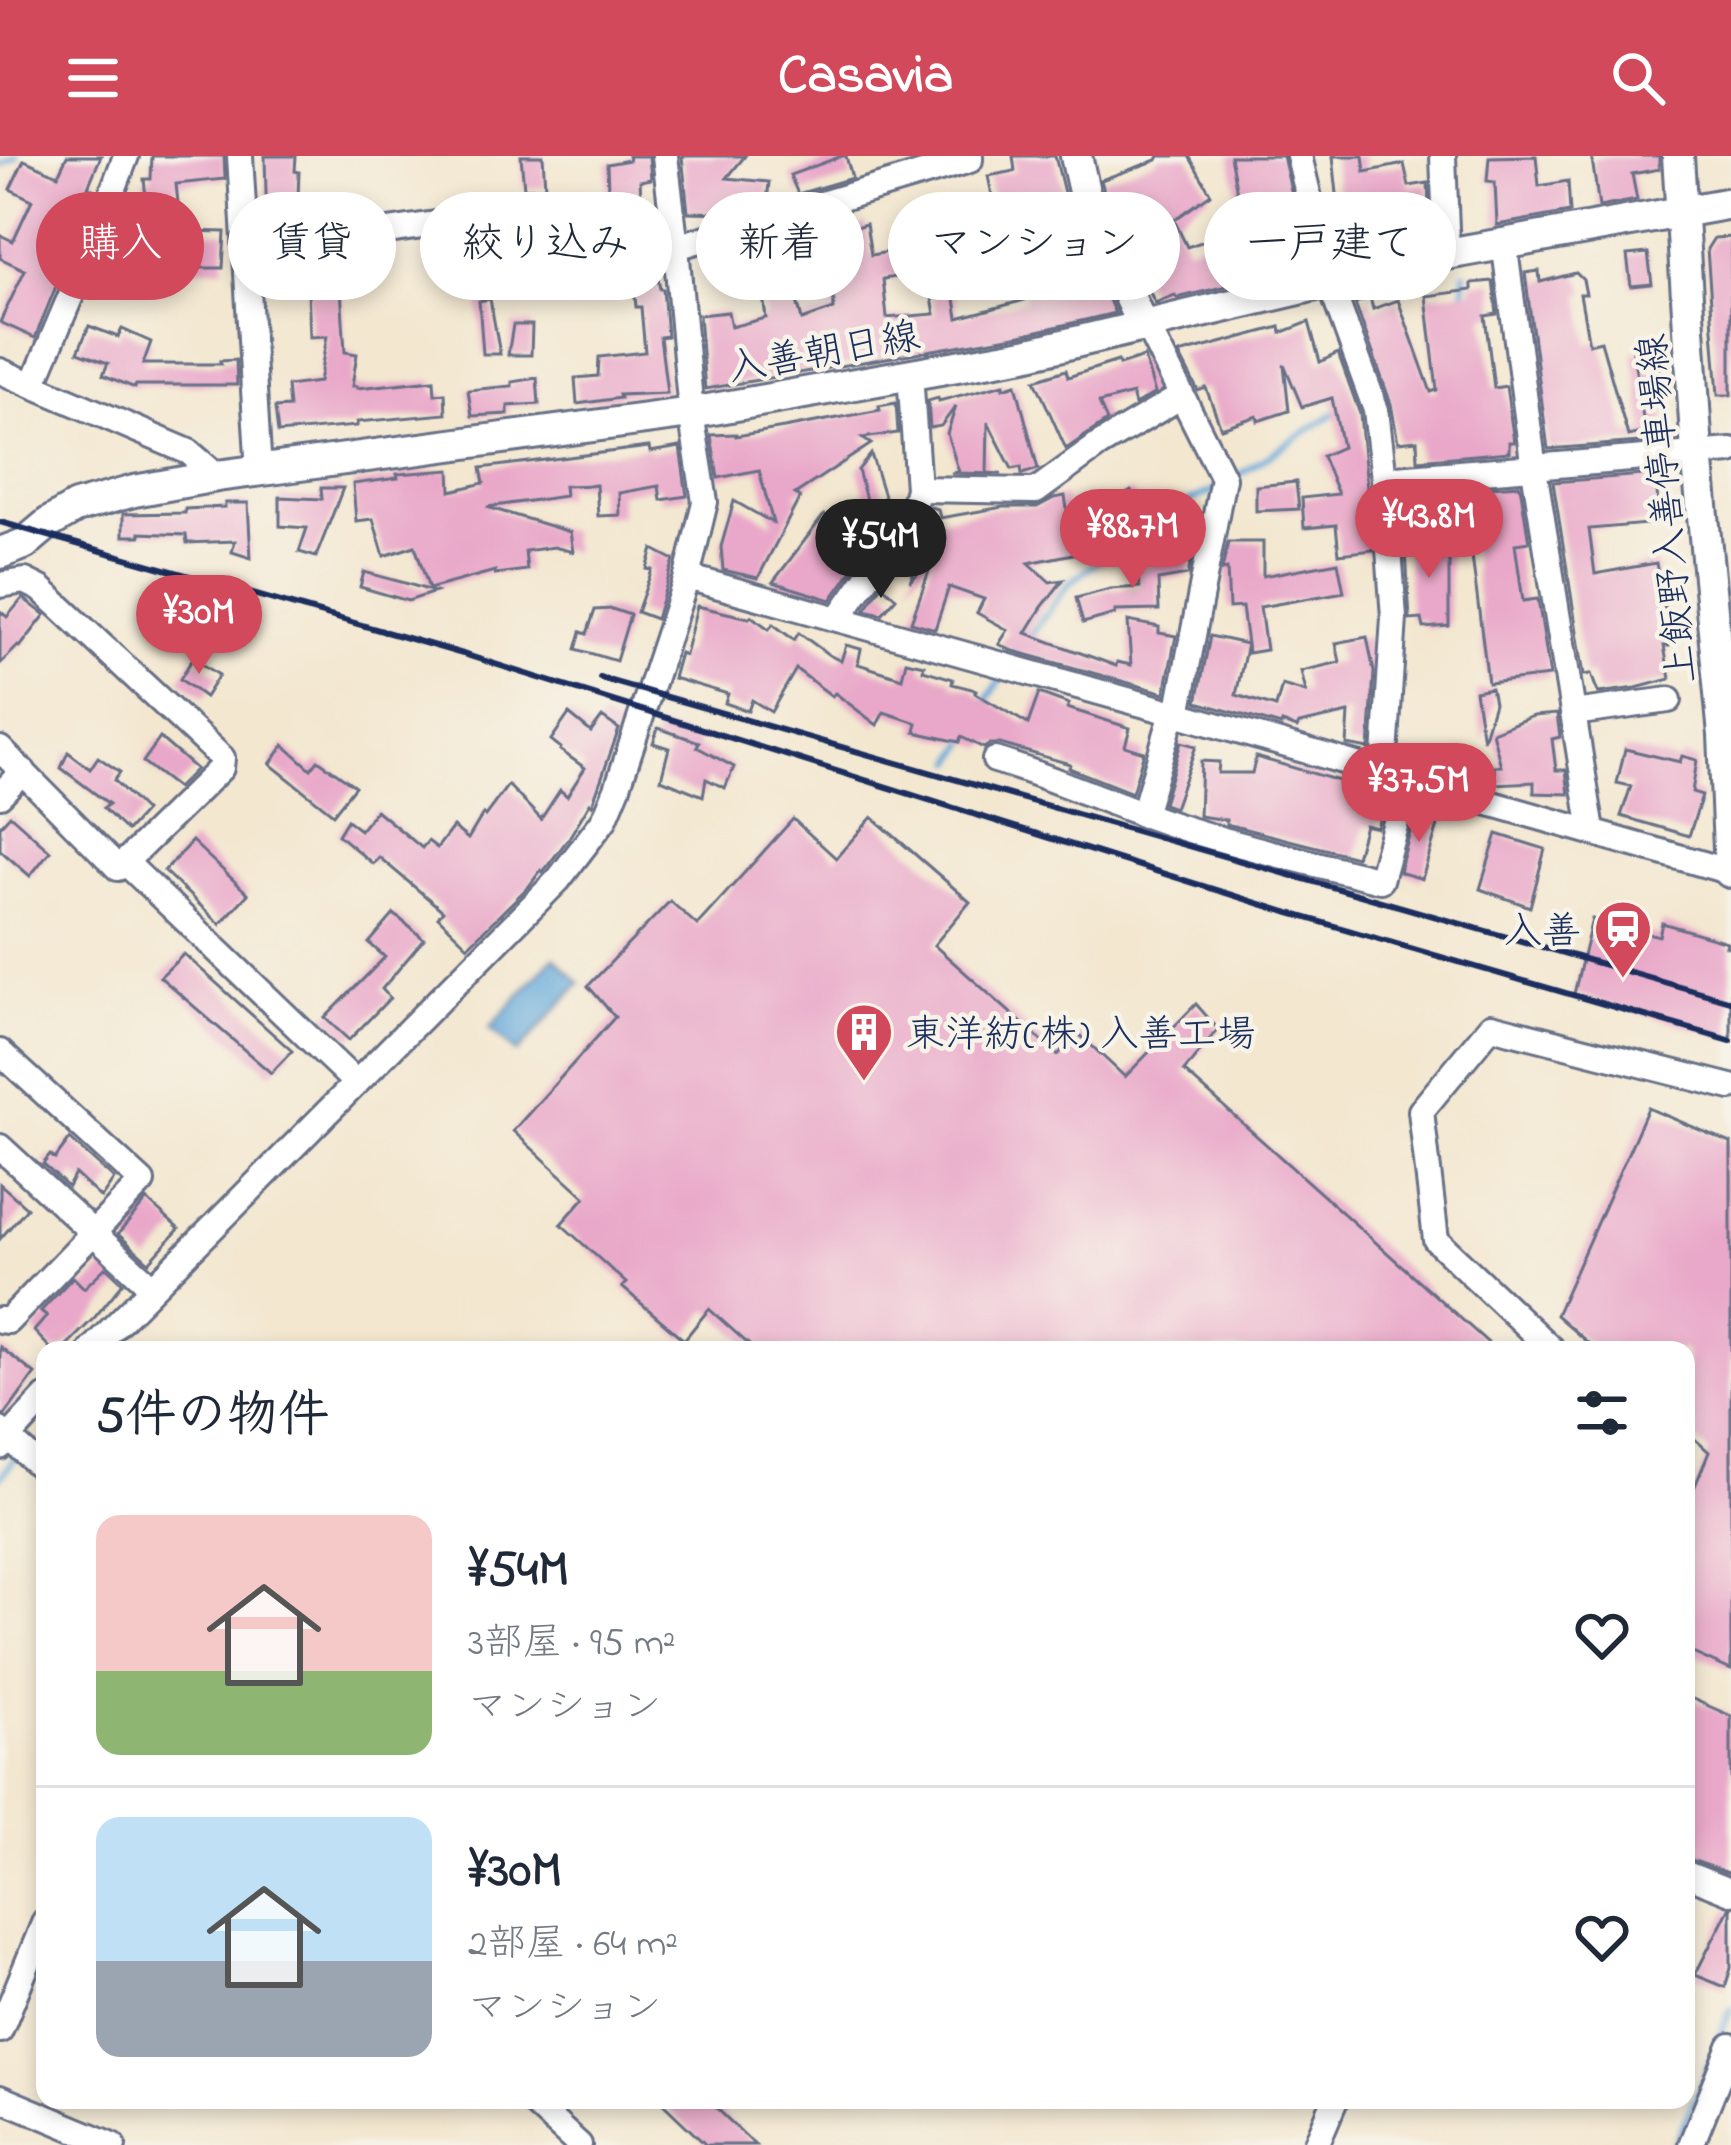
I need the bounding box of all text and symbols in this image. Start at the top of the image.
text: Casavia [778,39,953,117]
icon: menu [60,45,126,111]
icon: search [1605,45,1671,111]
chip: 購入 [36,192,204,300]
chip: 賃貸 [228,192,396,300]
chip: 絞り込み [420,192,672,300]
chip: 新着 [696,192,864,300]
chip: マンション [888,192,1180,300]
chip: 一戸建て [1204,192,1456,300]
street label: 入善朝日線 [723,309,925,399]
street label: 上飯野入善停車場線 [1626,331,1713,686]
pin: ¥43.8M [1331,479,1527,581]
pin: ¥88.7M [1035,489,1231,591]
text: ¥43.8M [1382,489,1476,546]
pin: ¥54M [810,499,952,601]
text: ¥88.7M [1087,499,1179,556]
text: ¥54M [842,509,920,566]
pin: ¥30M [128,575,270,677]
text: ¥30M [163,585,235,642]
pin: ¥37.5M [1321,743,1517,845]
text: ¥37.5M [1368,753,1470,810]
station icon: 入善 [1592,898,1654,980]
place label: 入善 [1503,905,1581,962]
building icon: 東洋紡(株) 入善工場 [833,1001,895,1083]
place label: 東洋紡(株) 入善工場 [906,1008,1256,1065]
text: 5件の物件 [96,1380,329,1455]
icon: filters [1569,1380,1635,1446]
text: ¥54M [468,1534,569,1609]
icon: home [192,1563,336,1707]
icon: heart [1569,1602,1635,1668]
text: 3部屋 · 95 m² [468,1616,676,1673]
text: マンション [468,1680,661,1737]
text: ¥30M [468,1835,562,1910]
icon: home [192,1865,336,2009]
icon: heart [1569,1904,1635,1970]
text: 2部屋 · 64 m² [468,1917,678,1974]
text: マンション [468,1981,661,2038]

